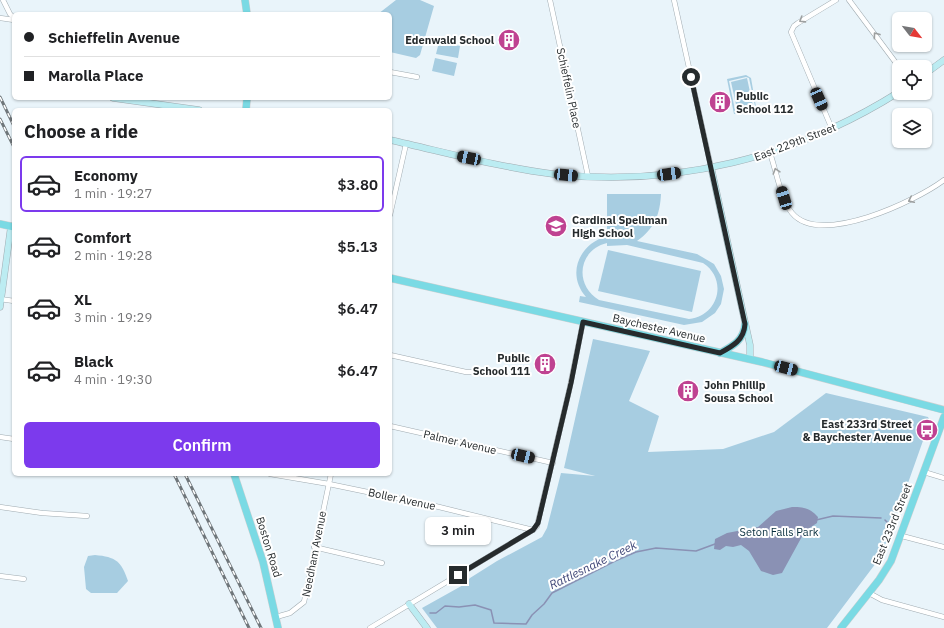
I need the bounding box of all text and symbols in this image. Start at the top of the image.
north arrow [892,12,932,52]
map controls [892,12,932,148]
one-way arrow [799,15,806,23]
building icon: Edenwald School [496,27,522,53]
text: Schieffelin Avenue [48,28,180,47]
place label: Edenwald School [405,33,495,47]
one-way arrow [874,33,881,40]
street label: Schieffelin Place [554,47,584,129]
button: locate [892,60,932,100]
text: Marolla Place [48,66,143,85]
route start [682,68,700,86]
car [809,86,829,112]
building icon: Public School 112 [707,89,733,115]
place label: Public School 112 [736,89,794,116]
button: layers [892,108,932,148]
text: Choose a ride [24,120,138,143]
street label: East 229th Street [752,120,838,164]
car [456,150,482,166]
icon: car [26,166,62,202]
text: Economy [74,166,138,185]
car [656,166,682,182]
one-way arrow [772,167,781,174]
car [554,168,578,182]
text: $3.80 [338,175,378,194]
text: 1 min · 19:27 [74,185,152,202]
car [775,185,793,211]
one-way arrow [907,195,915,203]
school or university icon: Cardinal Spellman High School [543,213,569,239]
place label: Cardinal Spellman High School [572,213,667,240]
icon: car [26,228,62,264]
text: Comfort [74,228,131,247]
text: $5.13 [338,237,378,256]
text: 2 min · 19:28 [74,247,152,264]
icon: car [26,290,62,326]
text: XL [74,290,92,309]
text: $6.47 [338,299,378,318]
text: 3 min · 19:29 [74,309,152,326]
street label: Baychester Avenue [611,311,707,345]
place label: Public School 111 [473,351,530,378]
building icon: Public School 111 [532,351,558,377]
icon: car [26,352,62,388]
text: Black [74,352,114,371]
car [773,359,799,377]
text: $6.47 [338,361,378,380]
text: 4 min · 19:30 [74,371,152,388]
building icon: John Phillip Sousa School [675,378,701,404]
place label: John Phillip Sousa School [704,378,774,405]
place label: East 233rd Street & Baychester Avenue [802,417,912,444]
bus stop icon: East 233rd Street & Baychester Avenue [914,417,940,443]
button: Confirm [24,422,380,468]
street label: Palmer Avenue [422,427,498,457]
car [510,447,536,465]
street label: East 233rd Street [869,481,915,567]
street label: Boller Avenue [367,485,437,513]
street label: Needham Avenue [299,510,329,598]
street label: Boston Road [253,515,285,579]
callout: 3 min [425,517,491,545]
text: 3 min [441,522,475,539]
park label: Seton Falls Park [740,525,819,539]
water label: Rattlesnake Creek [547,537,640,592]
route end [449,566,467,584]

